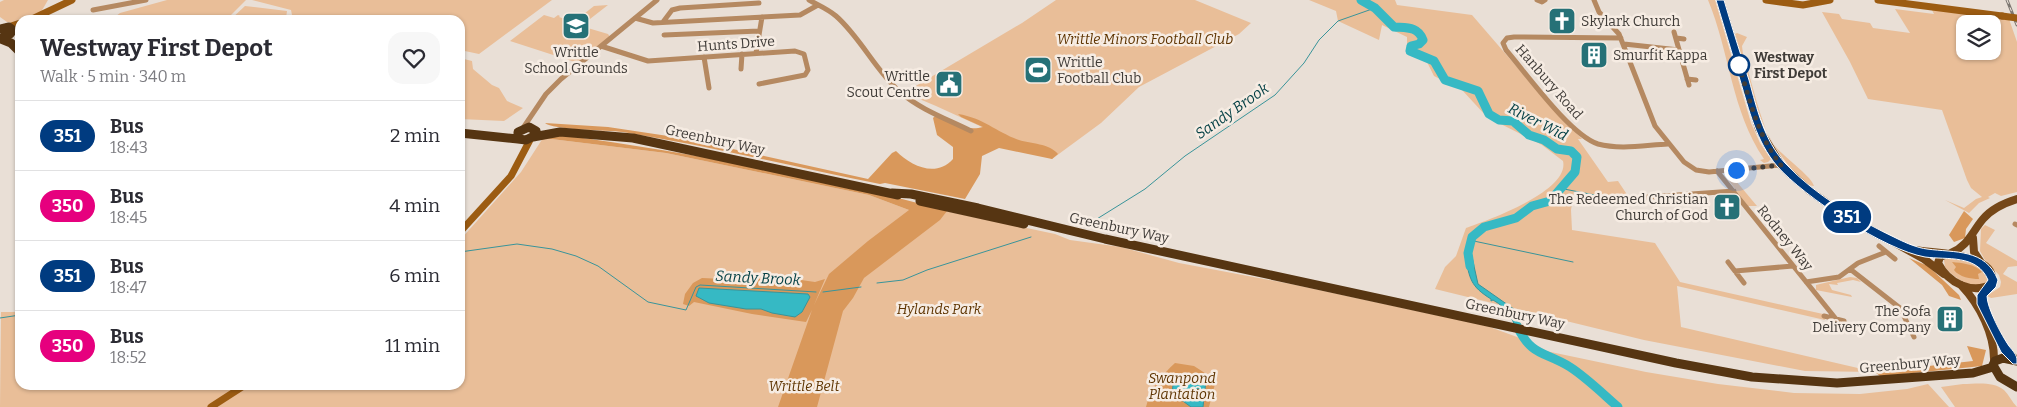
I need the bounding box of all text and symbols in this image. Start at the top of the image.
church icon: Skylark Church [1547,6,1577,36]
school or university icon: Writtle School Grounds [561,11,591,41]
place label: Skylark Church [1581,13,1680,30]
map controls [1956,15,2001,60]
button: layers [1956,15,2001,60]
park label: Writtle Minors Football Club [1057,31,1233,48]
button: heart [388,32,440,84]
street label: Hunts Drive [697,33,775,55]
text: Westway First Depot [40,34,273,62]
building icon: Smurfit Kappa [1579,40,1609,70]
street label: Hanbury Road [1512,41,1586,123]
place label: Writtle School Grounds [524,44,628,77]
place label: Smurfit Kappa [1613,47,1708,64]
place label: Westway First Depot [1754,49,1828,82]
place label: Writtle Football Club [1057,54,1141,87]
marker: Westway First Depot [1728,54,1750,76]
sports icon: Writtle Football Club [1023,55,1053,85]
text: Walk · 5 min · 340 m [40,67,186,86]
place label: Writtle Scout Centre [847,68,930,101]
public building icon: Writtle Scout Centre [934,69,964,99]
water label: Sandy Brook [1192,79,1273,143]
water label: River Wid [1505,99,1571,145]
text: Bus [110,115,144,138]
street label: Greenbury Way [664,121,767,159]
text: 2 min [390,124,440,147]
text: 351 [54,125,81,147]
text: 18:43 [110,138,148,157]
your location [1724,158,1749,183]
text: Bus [110,185,144,208]
place label: The Redeemed Christian Church of God [1549,191,1708,224]
church icon: The Redeemed Christian Church of God [1712,192,1742,222]
text: 4 min [389,194,440,217]
text: 350 [52,195,83,217]
line badge: 351 [1818,201,1876,233]
street label: Rodney Way [1753,202,1817,275]
text: 351 [1833,206,1861,228]
text: 18:45 [110,208,147,227]
street label: Greenbury Way [1068,209,1171,247]
text: Bus [110,255,144,278]
text: 6 min [389,264,440,287]
text: 351 [54,265,81,287]
water label: Sandy Brook [715,267,802,289]
text: 18:47 [110,278,147,297]
street label: Greenbury Way [1464,295,1567,333]
park label: Hylands Park [897,301,982,318]
place label: The Sofa Delivery Company [1812,303,1932,336]
building icon: The Sofa Delivery Company [1935,304,1965,334]
text: Bus [110,325,144,348]
text: 11 min [385,334,440,357]
text: 350 [52,335,83,357]
text: 18:52 [110,348,146,367]
street label: Greenbury Way [1859,351,1962,377]
park label: Swanpond Plantation [1148,370,1216,403]
park label: Writtle Belt [769,378,840,395]

